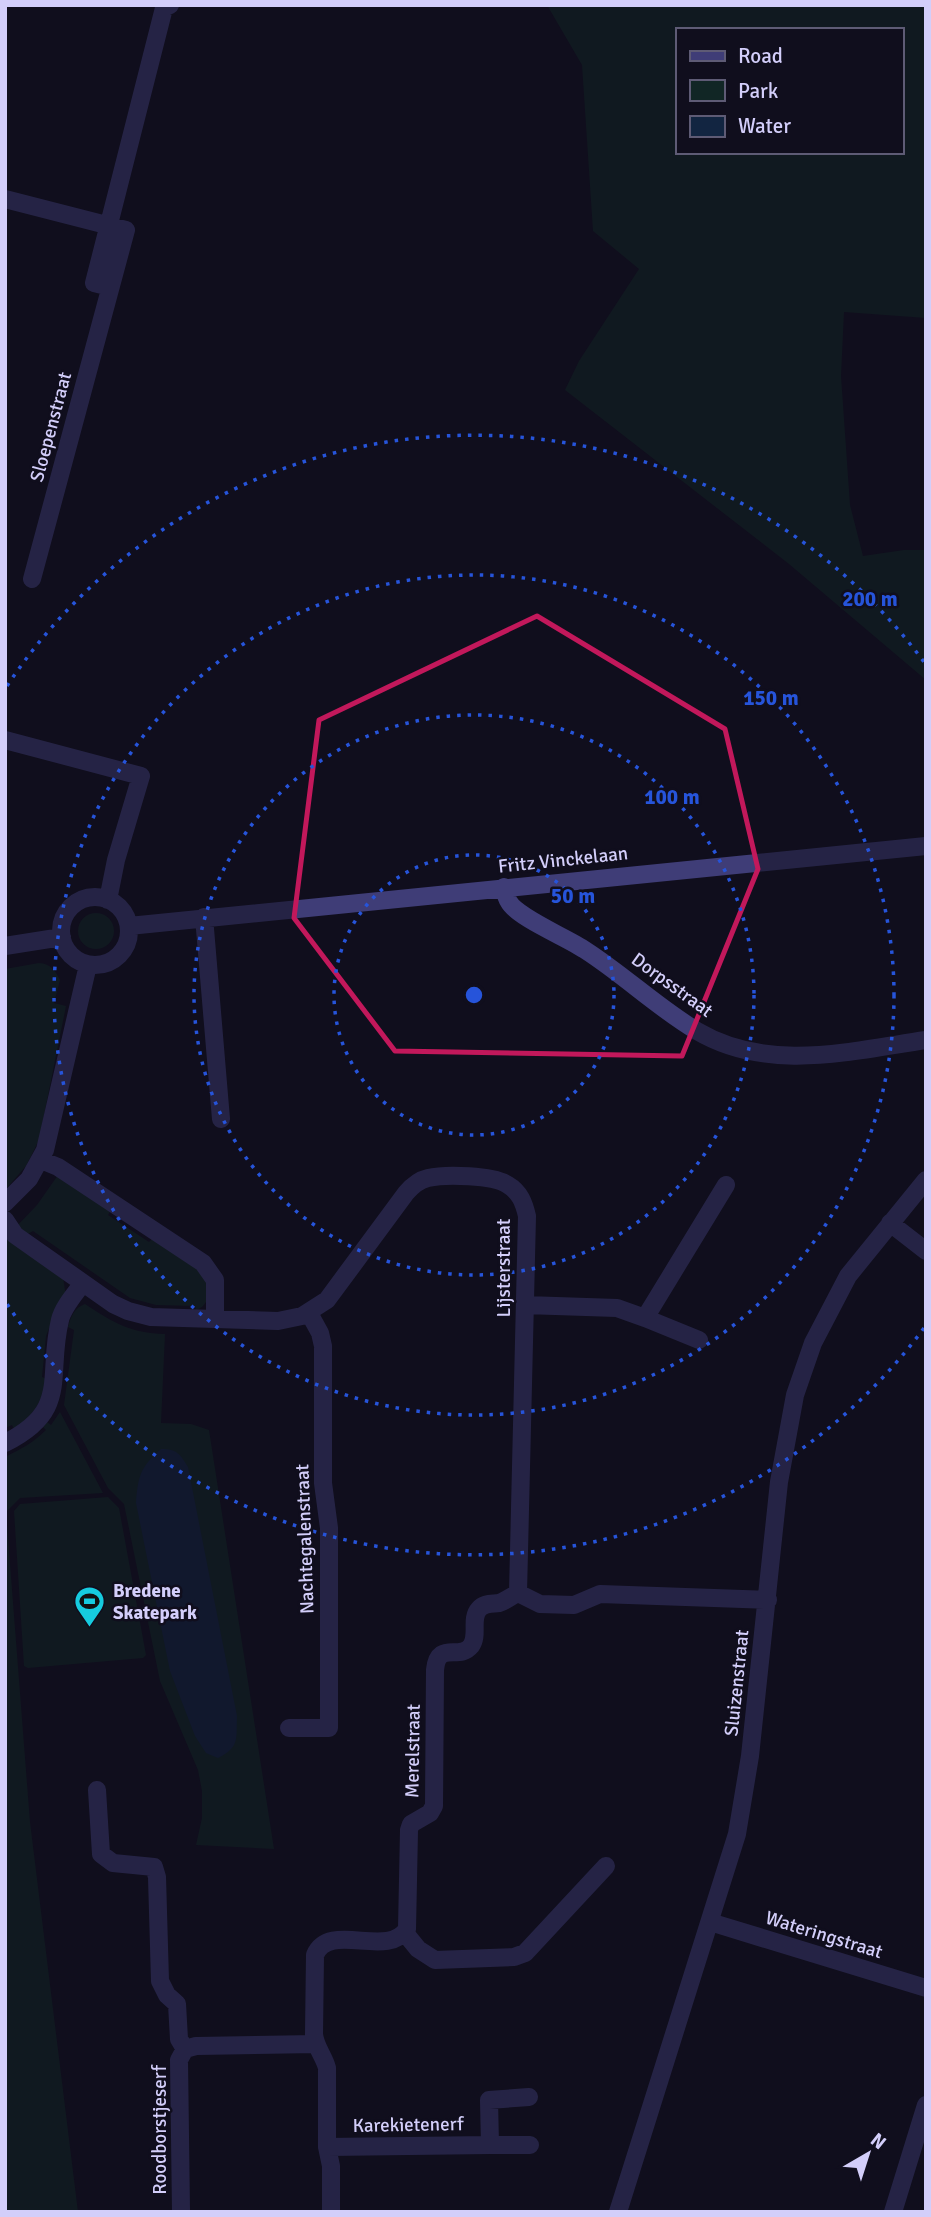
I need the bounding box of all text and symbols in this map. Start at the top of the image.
legend [676,28,903,154]
text: Road [738,43,783,69]
text: Park [738,78,779,104]
text: Water [738,113,791,139]
street label: Sloepenstraat [25,369,77,485]
text: 200 m [842,586,898,612]
text: 150 m [743,685,799,711]
text: 100 m [644,784,700,810]
street label: Fritz Vinckelaan [497,841,629,879]
text: 50 m [551,883,595,909]
street label: Dorpsstraat [626,947,718,1023]
centre of rings [462,983,486,1007]
street label: Lijsterstraat [492,1218,516,1317]
street label: Nachtegalenstraat [290,1463,320,1614]
place label: Bredene Skatepark [113,1579,197,1625]
sports icon: Bredene Skatepark [73,1585,107,1629]
street label: Sluizenstraat [719,1628,755,1737]
street label: Merelstraat [400,1703,426,1798]
street label: Wateringstraat [763,1906,886,1964]
street label: Roodborstjeserf [148,2064,172,2195]
street label: Karekietenerf [352,2112,465,2138]
north arrow [833,2119,903,2189]
text: N [865,2128,891,2155]

